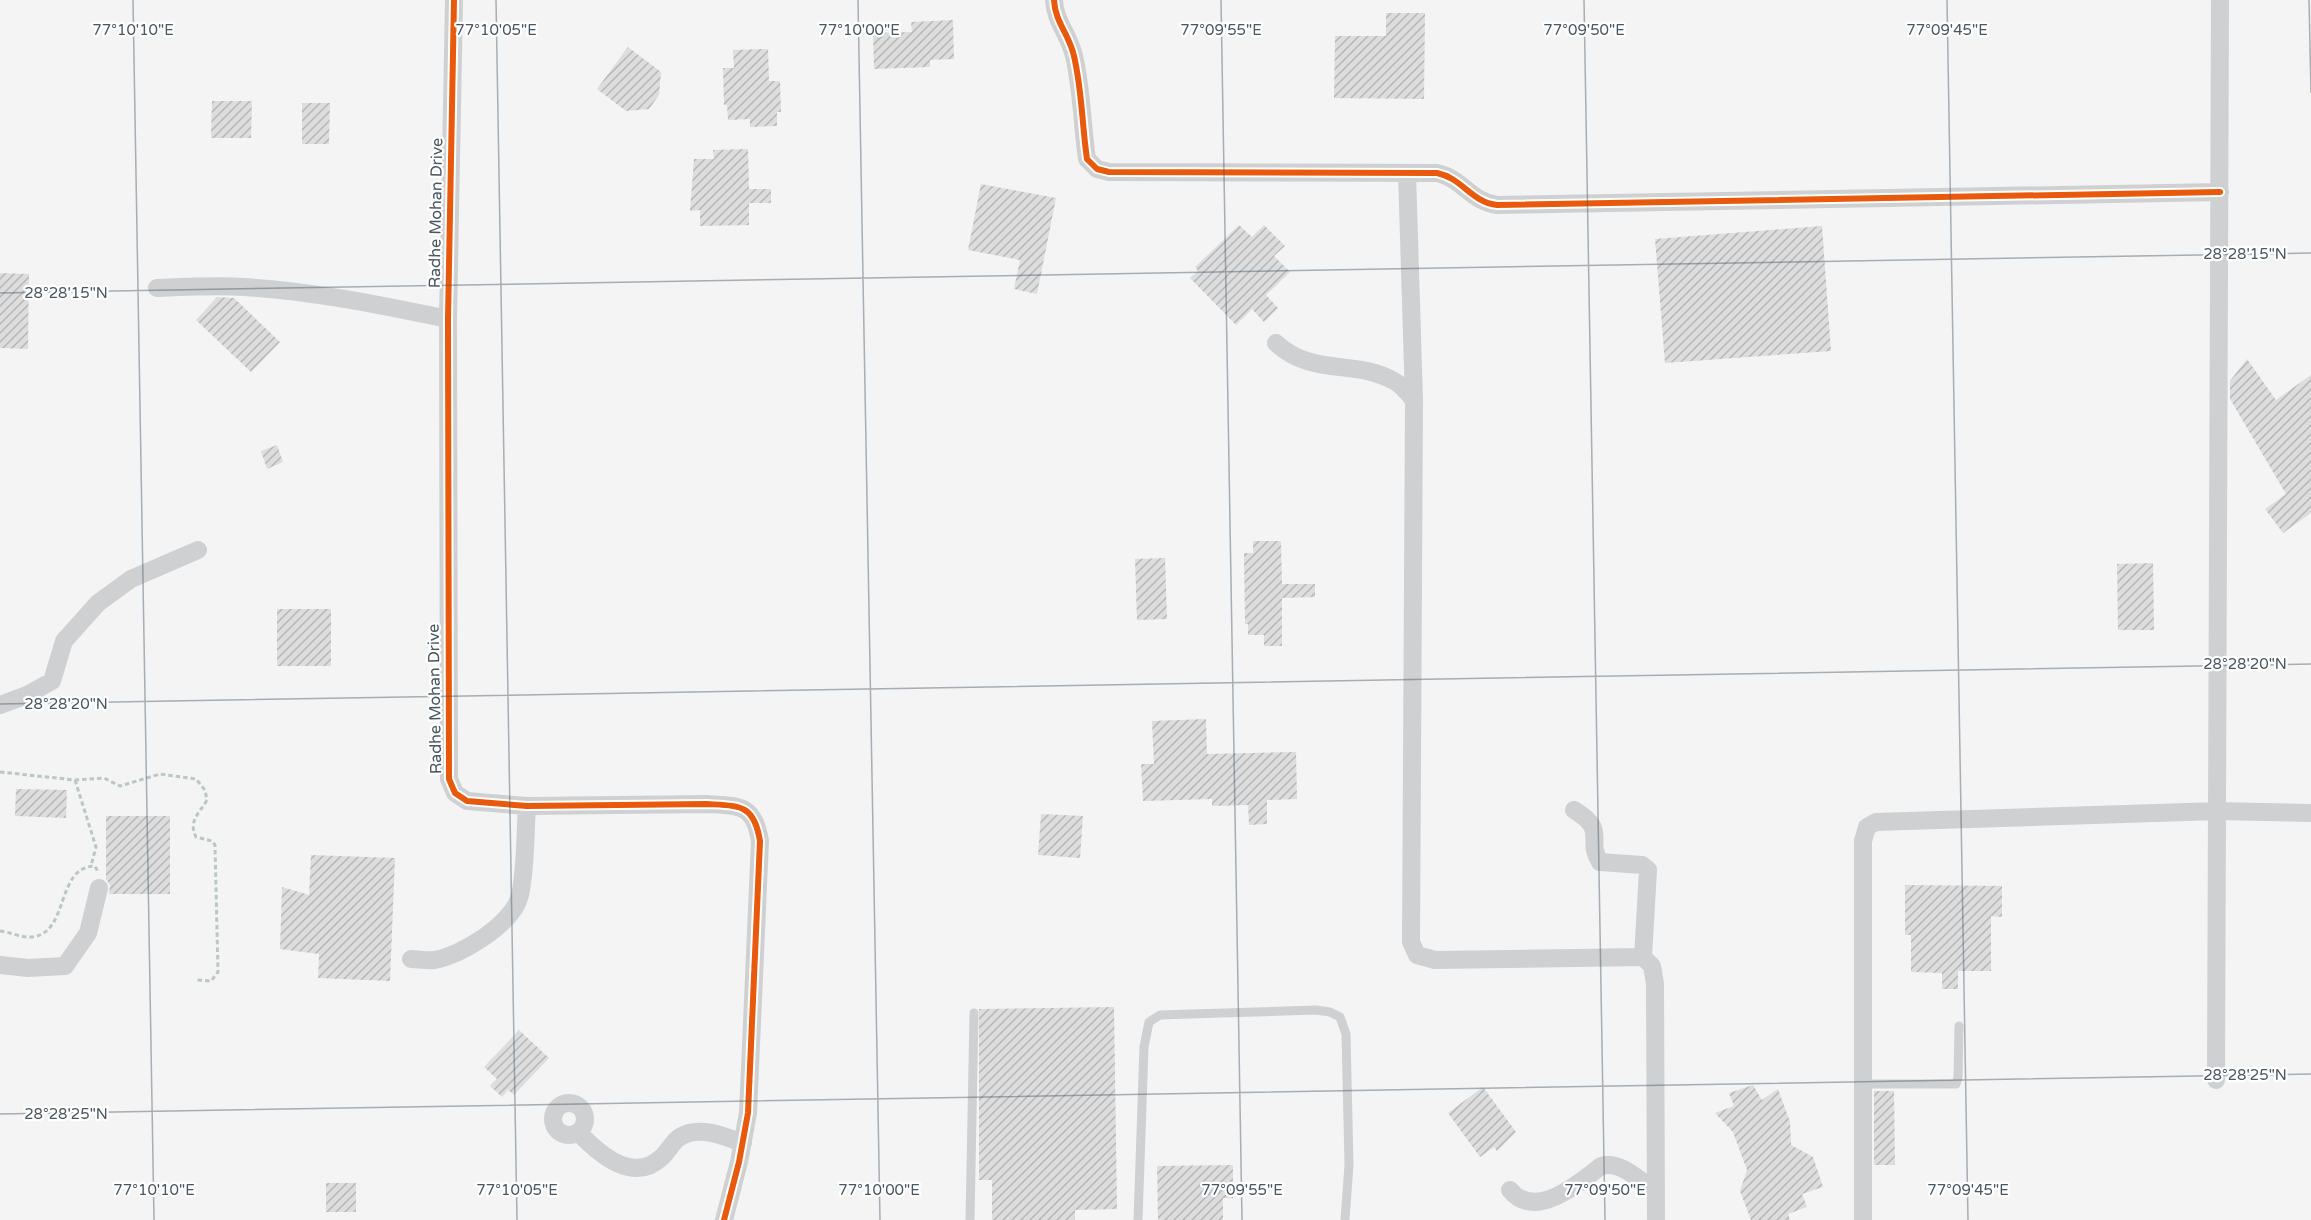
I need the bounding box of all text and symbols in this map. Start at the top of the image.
text: 77°10'10"E [92,21,174,39]
text: 77°10'05"E [455,21,537,39]
text: 77°10'00"E [818,21,900,39]
text: 77°09'55"E [1180,21,1262,39]
text: 77°09'50"E [1543,21,1625,39]
text: 77°09'45"E [1906,21,1988,39]
street label: Radhe Mohan Drive [425,138,447,288]
text: 28°28'15"N [2203,245,2287,263]
text: 28°28'15"N [24,284,108,302]
street label: Radhe Mohan Drive [424,624,446,774]
text: 28°28'20"N [2203,655,2287,673]
text: 28°28'20"N [24,695,108,713]
text: 28°28'25"N [2203,1066,2287,1084]
text: 28°28'25"N [24,1105,108,1123]
text: 77°10'10"E [113,1181,195,1199]
text: 77°10'05"E [476,1181,558,1199]
text: 77°10'00"E [838,1181,920,1199]
text: 77°09'55"E [1201,1181,1283,1199]
text: 77°09'50"E [1564,1181,1646,1199]
text: 77°09'45"E [1927,1181,2009,1199]

